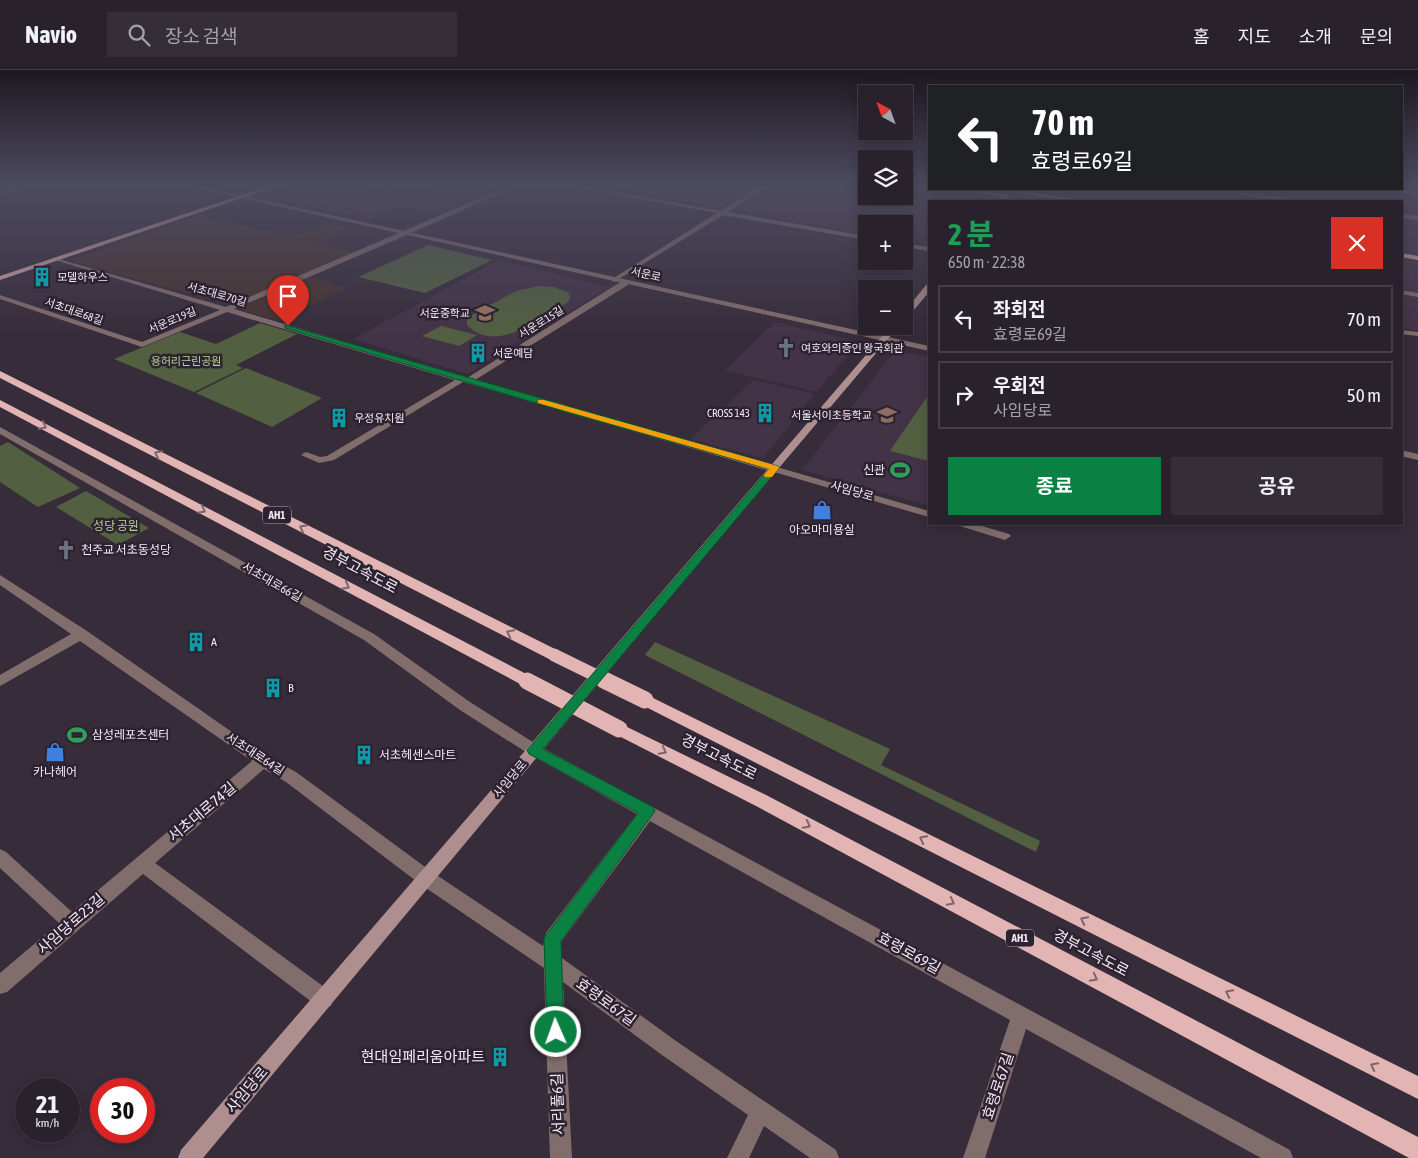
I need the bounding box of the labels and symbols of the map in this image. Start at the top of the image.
north arrow [858,85,912,140]
street label: 서운로 [630,265,662,283]
building icon: 모델하우스 [31,266,53,288]
place label: 모델하우스 [57,271,108,283]
pin [267,275,309,326]
street label: 서초대로70길 [186,280,248,308]
street label: 서초대로68길 [43,295,105,327]
school or university icon: 서운중학교 [474,302,496,324]
street label: 서운로15길 [516,303,566,341]
street label: 서운로19길 [146,305,198,335]
place label: 서운중학교 [419,307,470,319]
church icon: 여호와의증인 왕국회관 [775,337,797,359]
building icon: 서운예담 [467,342,489,364]
place label: 여호와의증인 왕국회관 [801,342,904,354]
place label: 서운예담 [493,347,533,359]
park label: 용허리근린공원 [151,355,221,367]
building icon: CROSS 143 [754,402,776,424]
school or university icon: 서울서이초등학교 [876,404,898,426]
building icon: 우정유치원 [328,407,350,429]
place label: CROSS 143 [707,407,750,419]
place label: 서울서이초등학교 [791,409,872,421]
place label: 우정유치원 [354,412,405,424]
one-way arrow [38,420,47,430]
one-way arrow [154,450,163,460]
sports icon: 신관 [889,459,911,481]
place label: 신관 [863,463,885,477]
street label: 사임당로 [829,478,875,504]
shop icon: 아오마미용실 [811,499,833,521]
one-way arrow [197,504,206,514]
road number: AH1 [263,506,291,524]
park label: 성당 공원 [93,519,139,533]
place label: 아오마미용실 [789,523,855,537]
one-way arrow [299,524,308,534]
church icon: 천주교 서초동성당 [55,539,77,561]
place label: 천주교 서초동성당 [81,543,171,557]
street label: 경부고속도로 [320,543,401,597]
street label: 서초대로66길 [240,559,304,605]
one-way arrow [341,580,350,590]
one-way arrow [507,629,516,639]
building icon: A [185,631,207,653]
place label: A [211,635,217,649]
building icon: B [262,677,284,699]
place label: B [288,681,294,695]
sports icon: 삼성레포츠센터 [66,724,88,746]
place label: 삼성레포츠센터 [92,728,169,742]
street label: 서초대로64길 [223,730,287,778]
street label: 경부고속도로 [678,730,760,783]
shop icon: 카나헤어 [44,741,66,763]
building icon: 서초헤센스마트 [353,744,375,766]
one-way arrow [658,745,667,755]
place label: 서초헤센스마트 [379,748,456,762]
street label: 사임당로 [490,758,530,800]
place label: 카나헤어 [33,765,77,779]
street label: 서초대로74길 [164,778,239,845]
one-way arrow [802,819,811,829]
one-way arrow [919,835,928,845]
street label: 사임당로23길 [34,890,108,957]
one-way arrow [946,895,955,905]
one-way arrow [1080,916,1089,926]
street label: 경부고속도로 [1051,926,1132,980]
street label: 효령로69길 [875,928,944,977]
road number: AH1 [1006,930,1034,946]
one-way arrow [1089,972,1098,982]
street label: 효령로67길 [573,974,639,1029]
one-way arrow [1225,989,1234,999]
position arrow [529,1005,581,1057]
building icon: 현대임페리움아파트 [489,1046,511,1068]
place label: 현대임페리움아파트 [361,1048,485,1065]
street label: 효령로67길 [979,1050,1016,1121]
one-way arrow [1371,1062,1380,1072]
street label: 사임당로 [222,1063,271,1116]
street label: 서리풀6길 [548,1073,567,1135]
speed limit sign: 30 [90,1078,155,1143]

